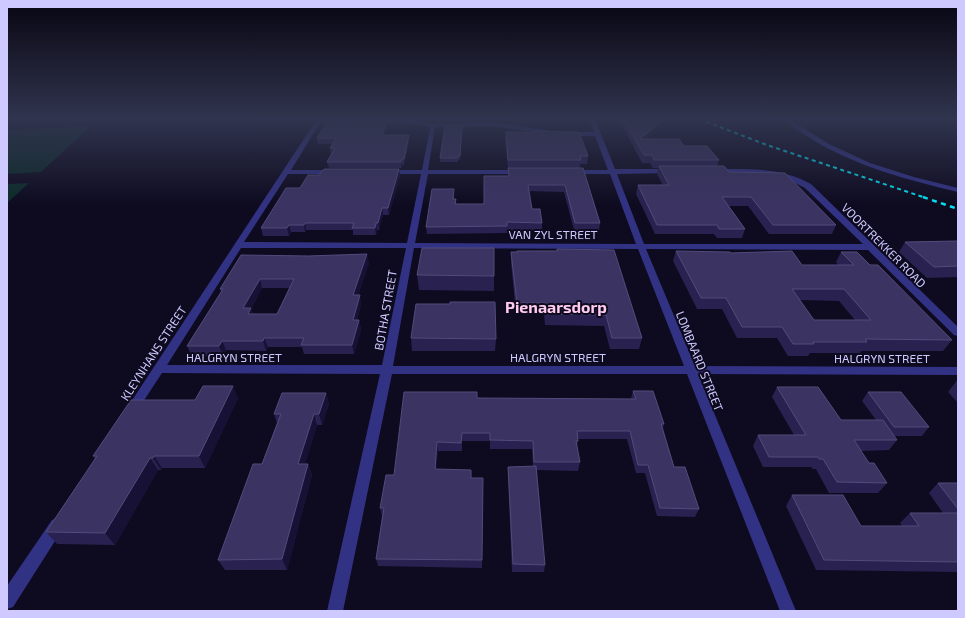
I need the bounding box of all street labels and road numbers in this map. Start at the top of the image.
street label: VOORTREKKER ROAD [839,200,929,290]
street label: VAN ZYL STREET [508,227,598,241]
street label: BOTHA STREET [371,269,399,351]
street label: KLEYNHANS STREET [117,303,189,403]
street label: LOMBAARD STREET [674,309,726,413]
street label: HALGRYN STREET [186,350,282,364]
street label: HALGRYN STREET [510,350,606,364]
street label: HALGRYN STREET [834,351,930,365]

